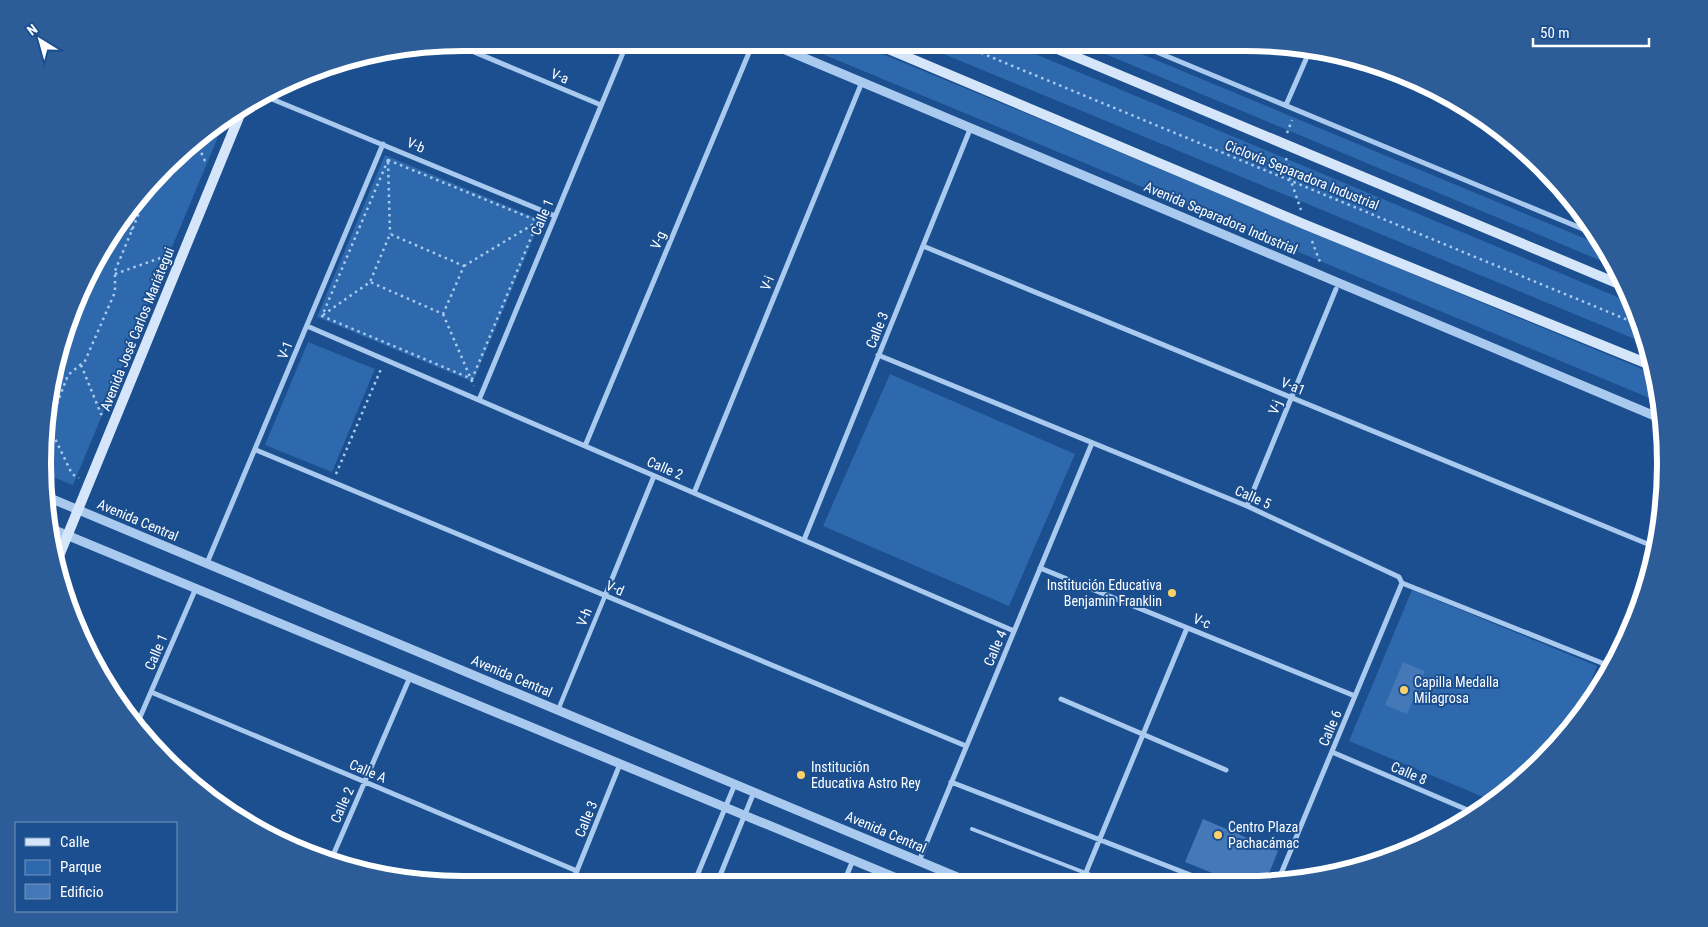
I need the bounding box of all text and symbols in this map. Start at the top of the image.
north arrow [15,15,65,65]
scale bar [1533,15,1649,47]
text: N [24,21,40,39]
text: 50 m [1540,24,1570,42]
street label: V-a [549,65,571,87]
street label: V-b [405,134,427,156]
street label: Ciclovía Separadora Industrial [1223,137,1381,213]
street label: Avenida Separadora Industrial [1142,178,1300,258]
street label: Calle 1 [527,196,557,238]
street label: V-g [647,229,669,251]
street label: Avenida José Carlos Mariátegui [97,245,177,413]
street label: V-i [757,273,777,293]
street label: Calle 3 [863,309,891,351]
street label: V-1 [274,339,296,361]
street label: V-a1 [1279,374,1307,398]
street label: V-j [1265,397,1285,417]
street label: Calle 2 [644,453,686,483]
street label: Calle 5 [1232,482,1274,512]
street label: Avenida Central [95,496,181,544]
street label: V-d [604,577,626,599]
place label: Institución Educativa Benjamin Franklin [1047,577,1162,609]
marker: Institución Educativa Benjamin Franklin [1166,587,1178,599]
street label: V-h [573,606,595,628]
street label: V-c [1191,610,1213,632]
street label: Calle 4 [980,627,1010,669]
street label: Calle 1 [141,631,171,673]
street label: Avenida Central [469,652,555,700]
place label: Capilla Medalla Milagrosa [1414,674,1499,706]
marker: Capilla Medalla Milagrosa [1398,684,1410,696]
street label: Calle 6 [1315,707,1345,749]
street label: Calle A [347,756,389,786]
street label: Calle 8 [1388,758,1430,788]
place label: Institución Educativa Astro Rey [811,759,921,791]
marker: Institución Educativa Astro Rey [795,769,807,781]
street label: Calle 2 [327,784,357,826]
street label: Calle 3 [572,798,600,840]
street label: Avenida Central [843,808,929,856]
place label: Centro Plaza Pachacámac [1228,819,1299,851]
legend [15,822,178,912]
marker: Centro Plaza Pachacámac [1212,829,1224,841]
text: Calle [60,833,90,851]
text: Parque [60,858,102,876]
text: Edificio [60,883,103,901]

